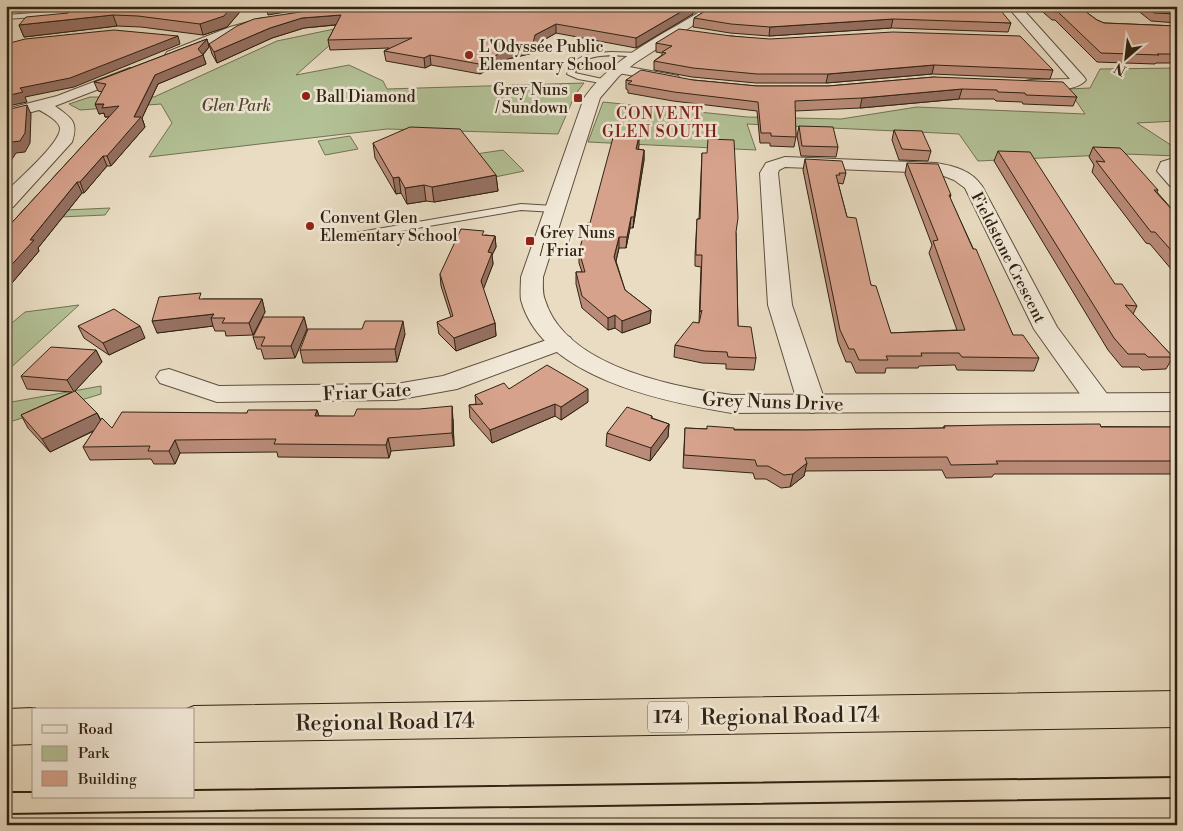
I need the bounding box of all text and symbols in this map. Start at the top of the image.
north arrow [1100,32,1150,82]
place label: L'Odyssée Public Elementary School [479,37,617,75]
marker: L'Odyssée Public Elementary School [463,49,475,61]
text: N [1111,58,1129,79]
place label: Grey Nuns / Sundown [493,80,568,118]
place label: Ball Diamond [315,87,416,107]
marker: Ball Diamond [300,90,312,102]
marker: Grey Nuns / Sundown [572,92,584,104]
park label: Glen Park [201,96,271,116]
district label: CONVENT GLEN SOUTH [602,104,718,142]
street label: Fieldstone Crescent [966,189,1050,327]
place label: Convent Glen Elementary School [320,208,458,246]
marker: Convent Glen Elementary School [304,220,316,232]
place label: Grey Nuns / Friar [539,223,615,261]
marker: Grey Nuns / Friar [524,235,536,247]
street label: Friar Gate [322,378,412,406]
street label: Grey Nuns Drive [702,388,844,416]
street label: Regional Road 174 [700,701,880,732]
road number: 174 [648,702,688,732]
street label: Regional Road 174 [295,707,475,738]
legend [32,708,195,798]
text: Road [78,720,113,739]
text: Park [78,744,110,763]
text: Building [77,770,137,789]

